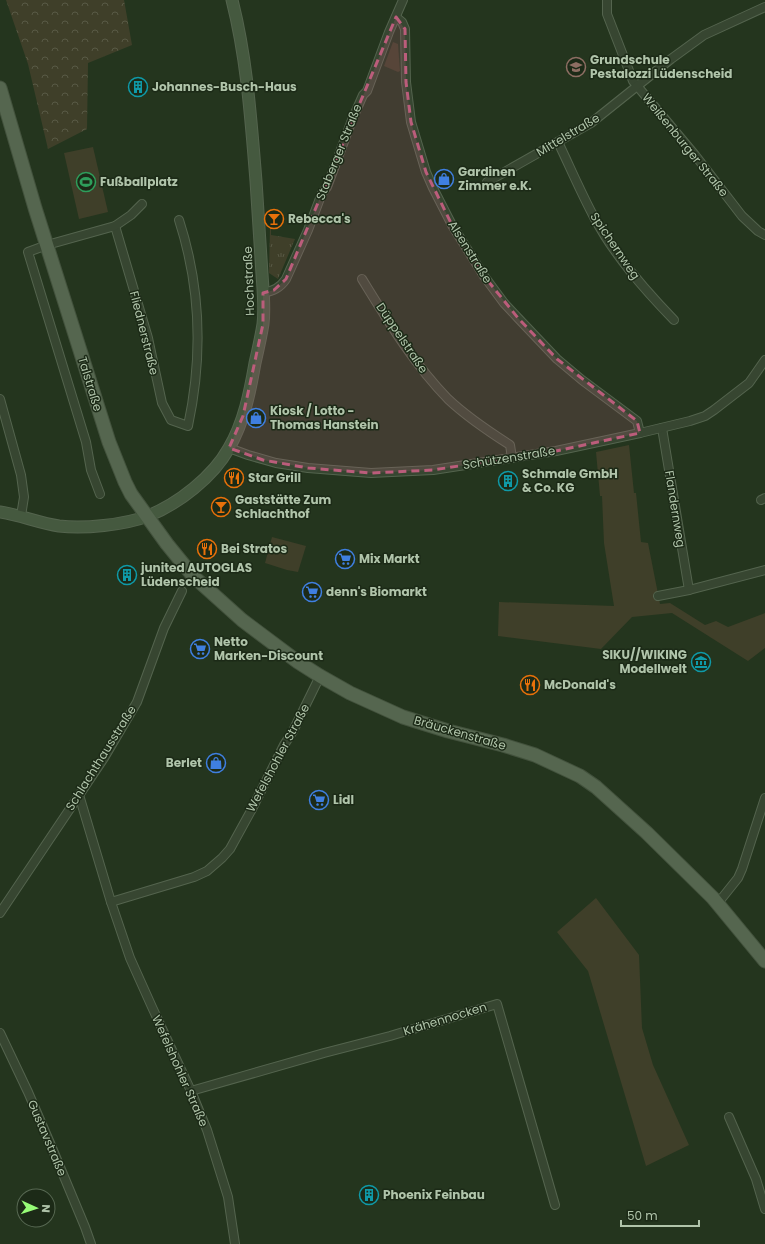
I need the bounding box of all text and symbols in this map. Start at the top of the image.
place label: Grundschule Pestalozzi Lüdenscheid [590,51,732,82]
school or university icon: Grundschule Pestalozzi Lüdenscheid [565,56,587,78]
building icon: Johannes-Busch-Haus [127,76,149,98]
place label: Johannes-Busch-Haus [152,78,297,95]
street label: Weißenburger Straße [638,89,732,200]
street label: Staberger Straße [311,101,366,202]
street label: Mittelstraße [533,109,603,160]
place label: Gardinen Zimmer e.K. [458,163,532,194]
shop icon: Gardinen Zimmer e.K. [433,168,455,190]
sports icon: Fußballplatz [75,171,97,193]
place label: Fußballplatz [100,173,178,190]
bar icon: Rebecca's [263,208,285,230]
street label: Spichernweg [587,209,644,283]
place label: Rebecca's [288,210,351,227]
street label: Alsenstraße [444,217,497,286]
street label: Hochstraße [239,246,258,316]
street label: Fliednerstraße [126,289,163,377]
street label: Düppelstraße [373,299,432,376]
street label: Talstraße [74,354,107,413]
place label: Kiosk / Lotto - Thomas Hanstein [270,402,379,433]
shop icon: Kiosk / Lotto - Thomas Hanstein [245,407,267,429]
street label: Schützenstraße [461,442,556,473]
place label: Schmale GmbH & Co. KG [522,465,618,496]
restaurant icon: Star Grill [223,467,245,489]
place label: Star Grill [248,469,301,486]
street label: Flandernweg [661,469,690,549]
building icon: Schmale GmbH & Co. KG [497,470,519,492]
place label: Gaststätte Zum Schlachthof [235,491,331,522]
bar icon: Gaststätte Zum Schlachthof [210,496,232,518]
restaurant icon: Bei Stratos [196,538,218,560]
place label: Bei Stratos [221,540,287,557]
supermarket icon: Mix Markt [334,548,356,570]
place label: Mix Markt [359,550,420,567]
place label: junited AUTOGLAS Lüdenscheid [140,559,252,590]
building icon: junited AUTOGLAS Lüdenscheid [116,564,138,586]
supermarket icon: denn's Biomarkt [301,581,323,603]
place label: denn's Biomarkt [326,583,427,600]
place label: Netto Marken-Discount [214,633,323,664]
supermarket icon: Netto Marken-Discount [189,638,211,660]
place label: SIKU//WIKING Modellwelt [602,646,687,677]
museum icon: SIKU//WIKING Modellwelt [690,651,712,673]
restaurant icon: McDonald's [519,674,541,696]
place label: McDonald's [544,676,616,693]
street label: Wefelshohler Straße [242,701,313,815]
street label: Schlachthausstraße [61,702,140,814]
street label: Bräuckenstraße [412,711,508,754]
shop icon: Berlet [205,752,227,774]
place label: Berlet [166,754,202,771]
supermarket icon: Lidl [308,789,330,811]
place label: Lidl [333,791,354,808]
street label: Krähennocken [401,998,489,1039]
street label: Wefelshohler Straße [148,1012,213,1129]
street label: Gustavstraße [24,1097,71,1179]
building icon: Phoenix Feinbau [358,1184,380,1206]
place label: Phoenix Feinbau [383,1186,485,1203]
north arrow [16,1188,56,1228]
scale bar [621,1202,699,1228]
text: N [38,1204,54,1213]
text: 50 m [627,1207,658,1224]

